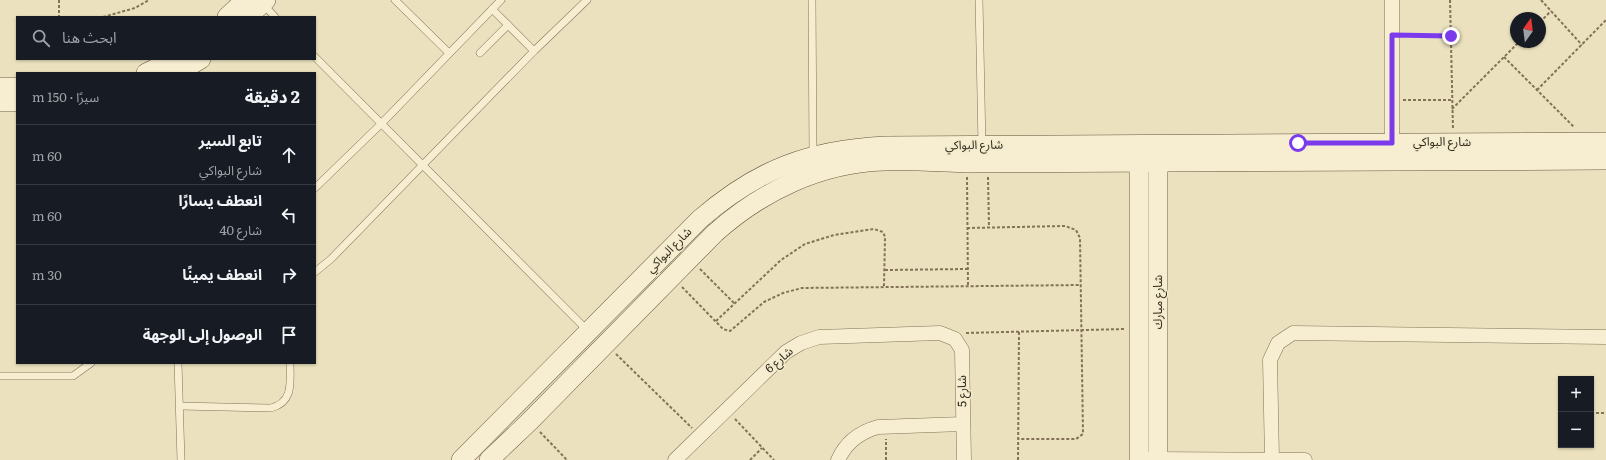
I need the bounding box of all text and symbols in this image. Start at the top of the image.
north arrow [1510,12,1546,48]
search box [16,16,316,60]
text: ابحث هنا [62,25,117,48]
icon: search [30,27,52,49]
route end [1442,27,1460,45]
text: 2 دقيقة [245,83,300,108]
text: سيرًا · 150 m [32,87,99,106]
text: تابع السير [199,128,262,151]
street label: شارع البواكي [1413,132,1471,152]
street label: شارع البواكي [945,134,1003,155]
route start [1289,134,1307,152]
icon: ahead [278,144,300,166]
text: 60 m [32,146,62,165]
text: شارع البواكي [199,160,262,179]
text: انعطف يسارًا [178,188,262,211]
icon: left [278,204,300,226]
text: 60 m [32,206,62,225]
text: شارع 40 [219,220,262,239]
street label: شارع البواكي [641,222,696,277]
text: انعطف يمينًا [182,262,262,285]
icon: right [278,264,300,286]
text: 30 m [32,265,62,284]
street label: شارع مبارك [1148,275,1167,329]
text: الوصول إلى الوجهة [143,322,262,345]
icon: arrive [278,324,300,346]
street label: شارع 6 [760,342,797,377]
street label: شارع 5 [952,375,971,407]
map controls [1558,376,1594,448]
button: + [1558,376,1594,412]
button: − [1558,412,1594,448]

